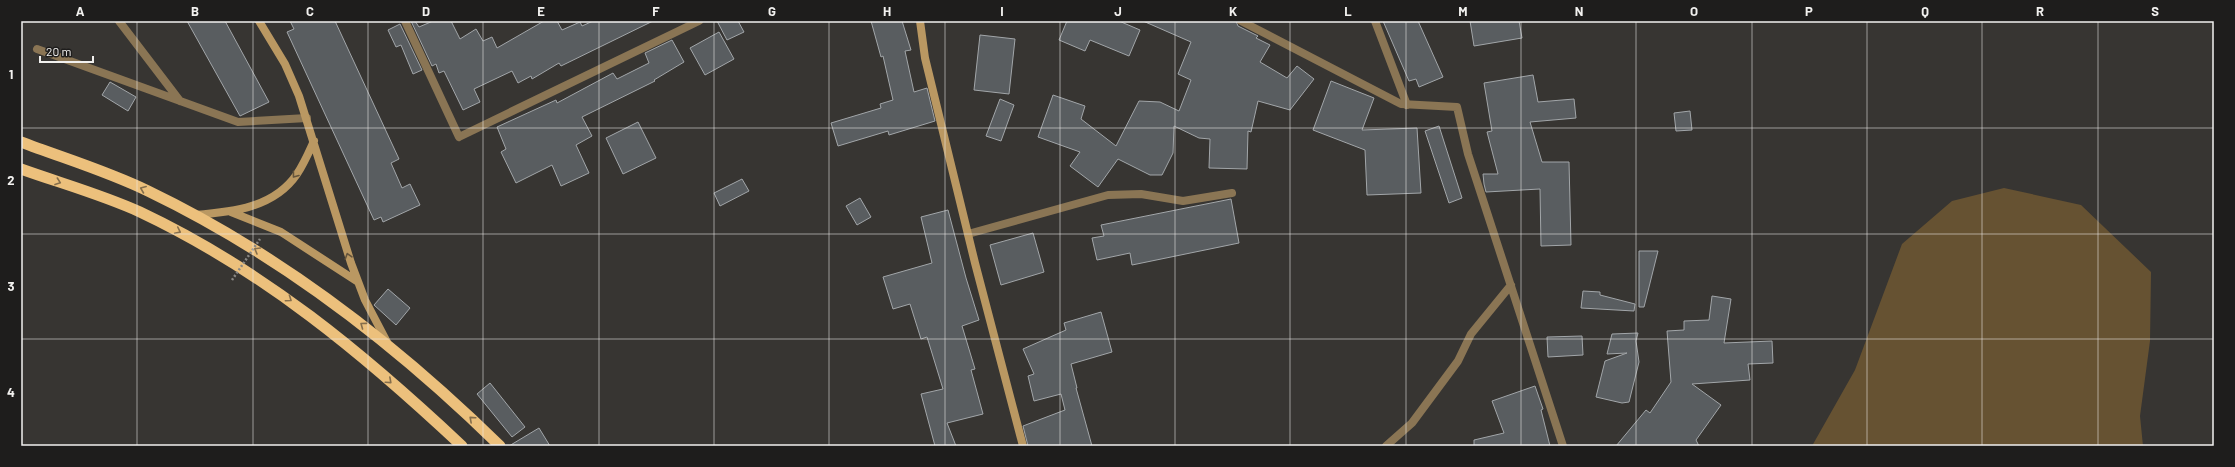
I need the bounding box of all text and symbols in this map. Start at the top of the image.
text: A [76,3,85,19]
text: B [191,3,199,19]
text: C [306,3,314,19]
text: D [422,3,430,19]
text: E [537,3,545,19]
text: F [652,3,660,19]
text: G [768,3,776,19]
text: H [883,3,891,19]
text: I [1000,3,1004,19]
text: J [1114,3,1122,19]
text: K [1229,3,1237,19]
text: L [1344,3,1352,19]
text: M [1458,3,1468,19]
text: N [1575,3,1583,19]
text: O [1690,3,1698,19]
text: P [1805,3,1813,19]
text: Q [1921,3,1929,19]
text: R [2036,3,2044,19]
text: S [2151,3,2159,19]
scale bar [40,38,93,64]
text: 20 m [46,44,72,58]
text: 1 [9,66,13,82]
one-way arrow [293,171,300,178]
text: 2 [7,172,15,188]
one-way arrow [54,178,61,186]
one-way arrow [139,186,147,194]
one-way arrow [174,226,181,234]
one-way arrow [254,248,261,255]
one-way arrow [344,252,353,259]
text: 3 [7,278,15,294]
one-way arrow [284,294,291,301]
one-way arrow [360,322,367,330]
one-way arrow [385,376,392,383]
text: 4 [7,384,15,400]
one-way arrow [470,417,477,424]

